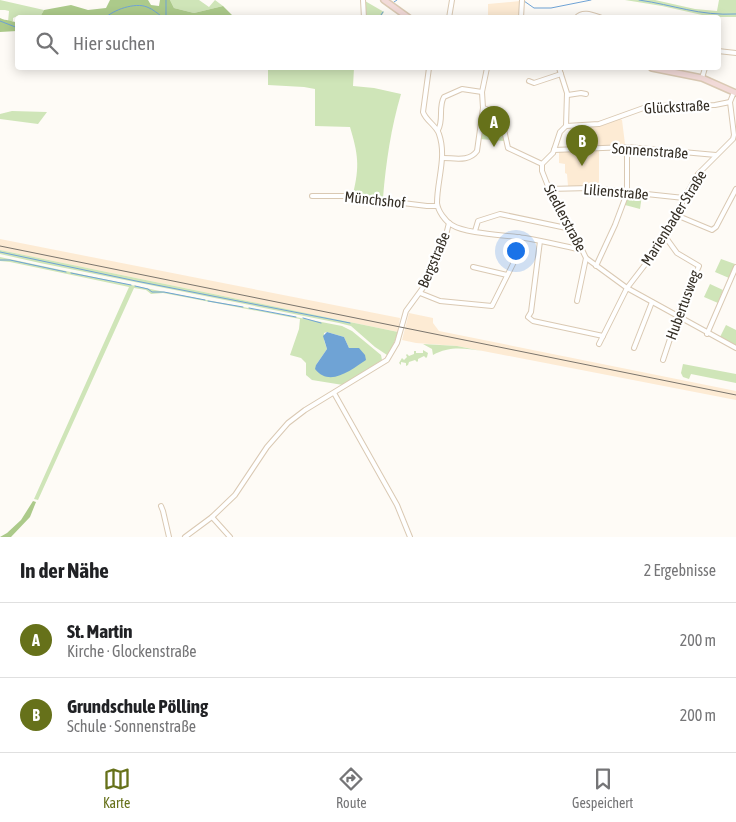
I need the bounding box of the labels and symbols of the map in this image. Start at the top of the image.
street label: Glückstraße [644,96,711,117]
pin: A [478,106,510,147]
pin: B [566,125,598,166]
street label: Sonnenstraße [611,139,689,162]
street label: Marienbader Straße [637,167,710,268]
street label: Lilienstraße [583,180,650,203]
street label: Siedlerstraße [541,181,590,254]
street label: Münchshof [344,188,406,211]
street label: Bergstraße [414,229,453,290]
your location [503,238,529,264]
street label: Hubertusweg [662,267,703,342]

